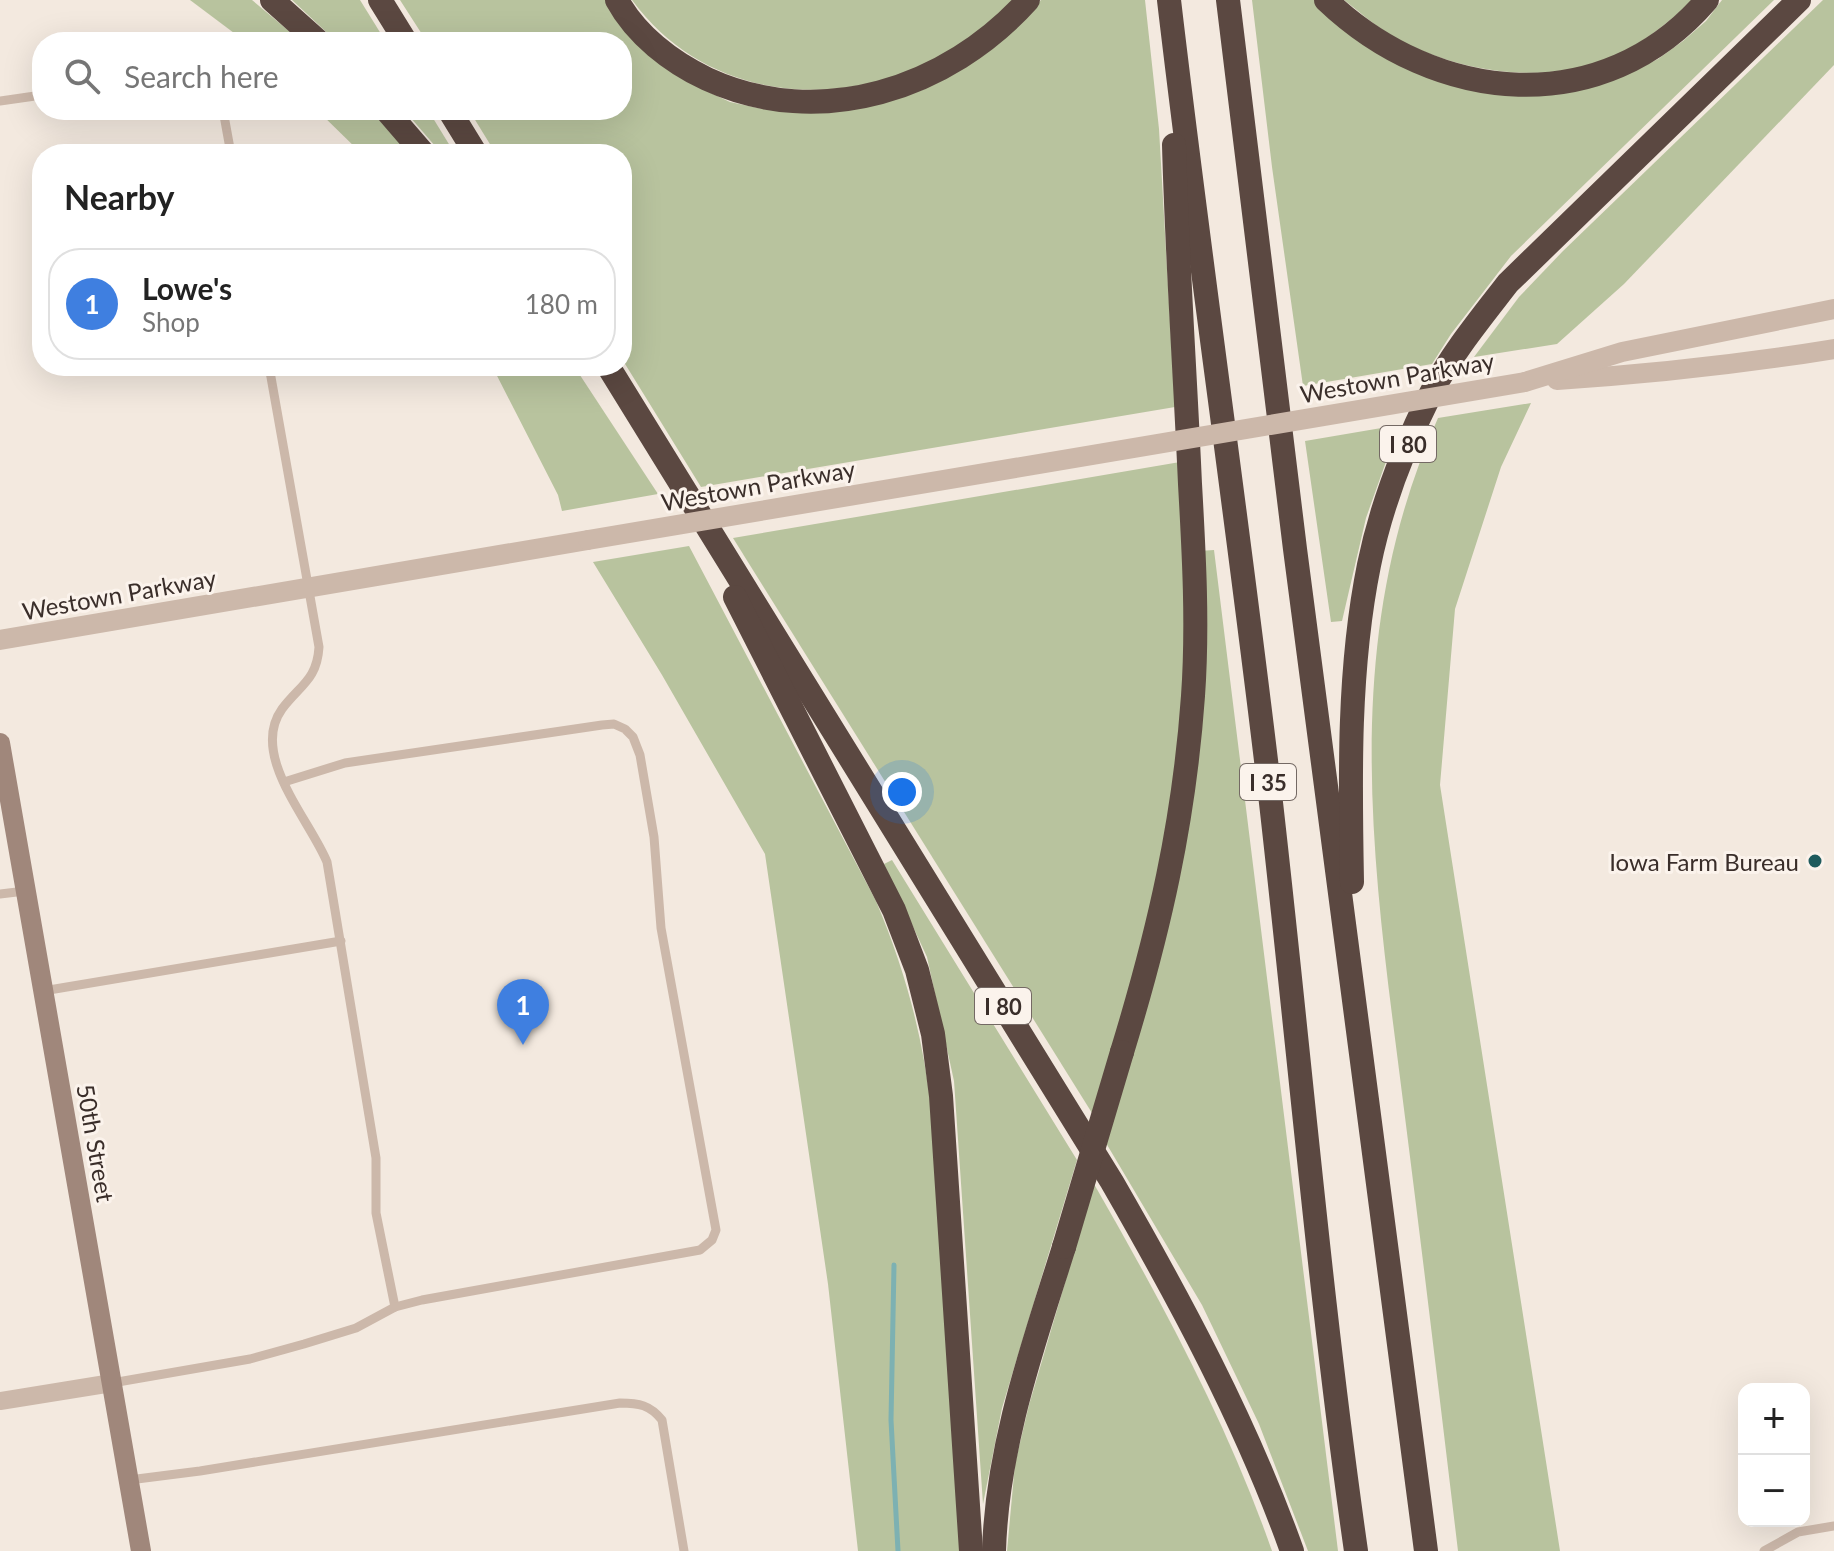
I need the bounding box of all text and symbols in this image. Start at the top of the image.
search box [32,32,632,120]
icon: search [60,54,104,98]
text: Search here [124,58,279,94]
text: Nearby [64,176,175,217]
text: Lowe's [142,270,232,306]
text: 1 [84,288,100,320]
text: 180 m [525,288,598,320]
text: Shop [142,306,200,338]
street label: Westown Parkway [1298,346,1497,408]
road number: I 80 [1380,426,1436,462]
street label: Westown Parkway [659,454,858,516]
street label: Westown Parkway [20,563,219,625]
road number: I 35 [1240,764,1296,800]
your location [882,772,922,812]
place label: Iowa Farm Bureau [1609,847,1799,876]
marker: Iowa Farm Bureau [1806,852,1824,870]
pin: 1 [497,979,549,1045]
road number: I 80 [975,988,1031,1024]
street label: 50th Street [71,1082,121,1205]
map controls [1738,1383,1810,1527]
button: + [1738,1383,1810,1455]
button: − [1738,1455,1810,1527]

